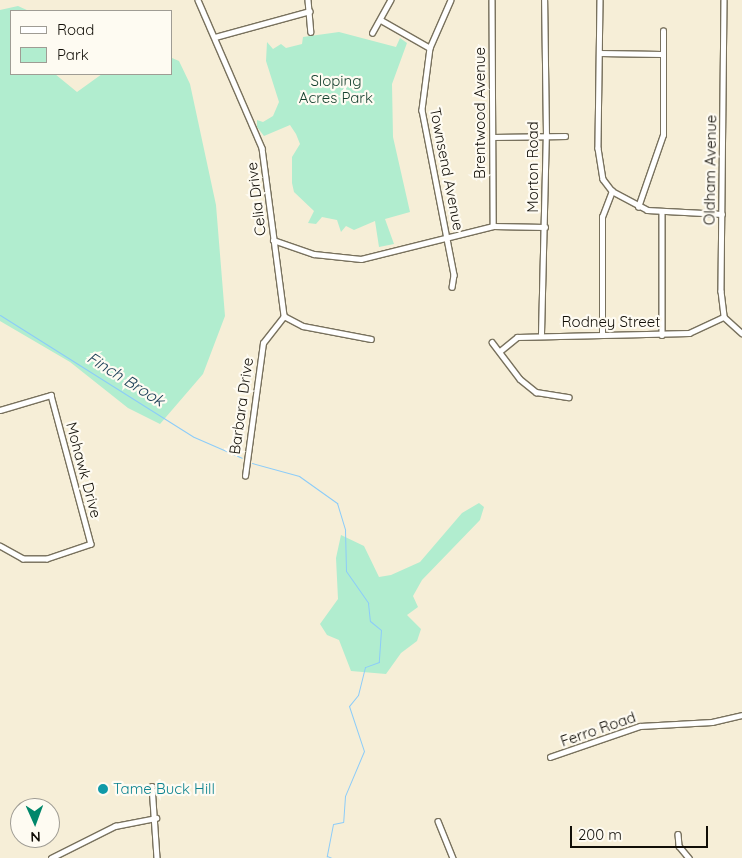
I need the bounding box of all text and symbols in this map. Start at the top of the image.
legend [10,10,172,75]
text: Road [57,20,94,39]
text: Park [57,45,89,64]
street label: Brentwood Avenue [471,47,489,179]
park label: Sloping Acres Park [299,71,373,106]
street label: Townsend Avenue [426,106,468,232]
street label: Oldham Avenue [700,115,720,225]
street label: Morton Road [524,121,542,213]
street label: Celia Drive [243,161,269,237]
street label: Rodney Street [562,313,660,331]
water label: Finch Brook [84,348,168,410]
street label: Barbara Drive [225,356,257,456]
street label: Mohawk Drive [63,420,105,520]
street label: Ferro Road [558,708,638,750]
place label: Tame Buck Hill [113,780,215,798]
marker: Tame Buck Hill [97,783,109,795]
north arrow [10,798,60,848]
scale bar [572,816,710,848]
text: 200 m [578,825,622,844]
text: N [30,828,41,846]

